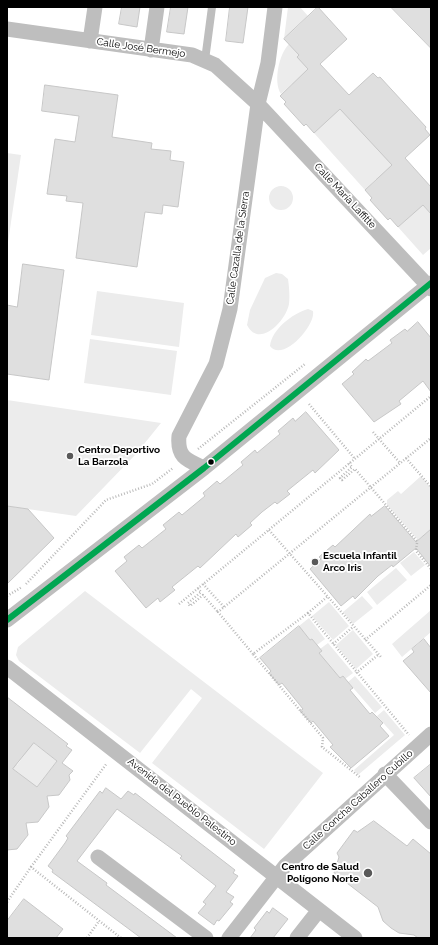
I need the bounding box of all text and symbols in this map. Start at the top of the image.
street label: Calle José Bermejo [96,36,186,60]
street label: Calle María Laffitte [312,161,378,231]
street label: Calle Cazalla de la Sierra [224,191,252,305]
place label: Centro Deportivo La Barzola [78,444,160,468]
marker: Centro Deportivo La Barzola [65,451,75,461]
unlabelled marker [206,457,216,467]
place label: Escuela Infantil Arco Iris [323,550,397,574]
marker: Escuela Infantil Arco Iris [310,557,320,567]
street label: Calle Concha Caballero Cubillo [301,747,415,853]
street label: Avenida del Pueblo Palestino [125,756,239,848]
place label: Centro de Salud Polígono Norte [282,861,359,884]
marker: Centro de Salud Polígono Norte [362,867,374,879]

